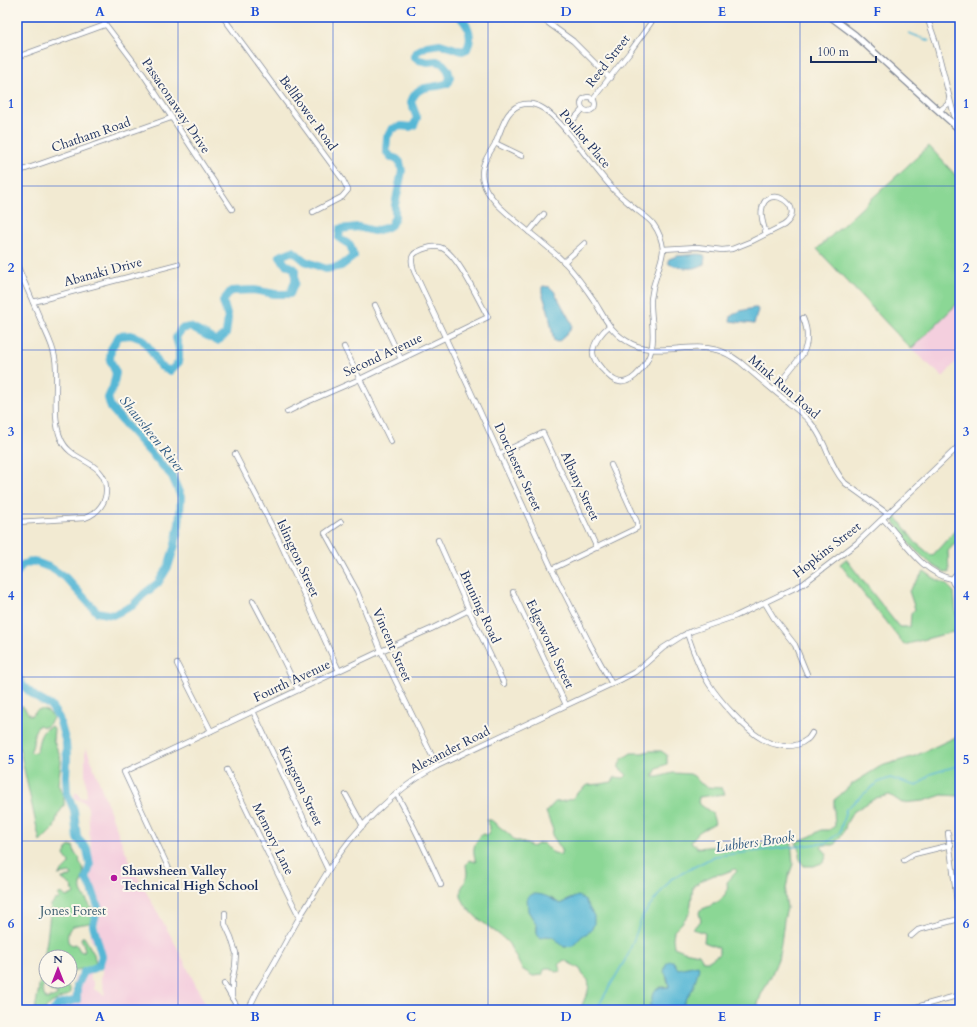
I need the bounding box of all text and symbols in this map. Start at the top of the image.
text: A [95,3,105,21]
text: B [250,3,260,21]
text: C [406,3,416,21]
text: D [560,3,572,21]
text: E [718,3,726,21]
text: F [873,3,881,21]
street label: Reed Street [582,31,634,91]
scale bar [811,38,876,64]
text: 100 m [817,44,850,60]
street label: Passaconaway Drive [137,55,215,157]
street label: Bellflower Road [275,72,341,154]
text: 1 [8,95,14,113]
text: 1 [963,95,969,113]
street label: Pouliot Place [555,106,615,172]
street label: Chatham Road [49,113,133,157]
street label: Abanaki Drive [62,253,144,291]
text: 2 [8,259,15,277]
text: 2 [963,259,970,277]
street label: Second Avenue [341,329,426,381]
street label: Mink Run Road [744,351,824,423]
water label: Shawsheen River [115,392,189,477]
street label: Dorchester Street [490,420,546,514]
text: 3 [8,423,15,441]
text: 3 [963,423,970,441]
street label: Albany Street [556,449,604,523]
street label: Islington Street [272,516,324,600]
street label: Hopkins Street [789,518,865,582]
street label: Bruning Road [455,568,505,646]
text: 4 [8,587,15,605]
text: 4 [963,587,970,605]
street label: Edgeworth Street [521,597,579,691]
street label: Vincent Street [368,605,416,685]
street label: Fourth Avenue [250,655,334,707]
street label: Alexander Road [407,722,493,778]
street label: Kingston Street [275,743,327,829]
text: 5 [8,751,14,769]
text: 5 [963,751,969,769]
street label: Memory Lane [248,800,298,878]
water label: Lubbers Brook [714,827,796,857]
place label: Shawsheen Valley Technical High School [122,862,259,895]
marker: Shawsheen Valley Technical High School [109,873,119,883]
park label: Jones Forest [38,902,106,920]
text: 6 [8,915,15,933]
text: 6 [963,915,970,933]
north arrow [38,949,78,989]
text: N [53,952,63,967]
text: A [95,1008,105,1026]
text: B [250,1008,260,1026]
text: C [406,1008,416,1026]
text: D [560,1008,572,1026]
text: E [718,1008,726,1026]
text: F [873,1008,881,1026]

